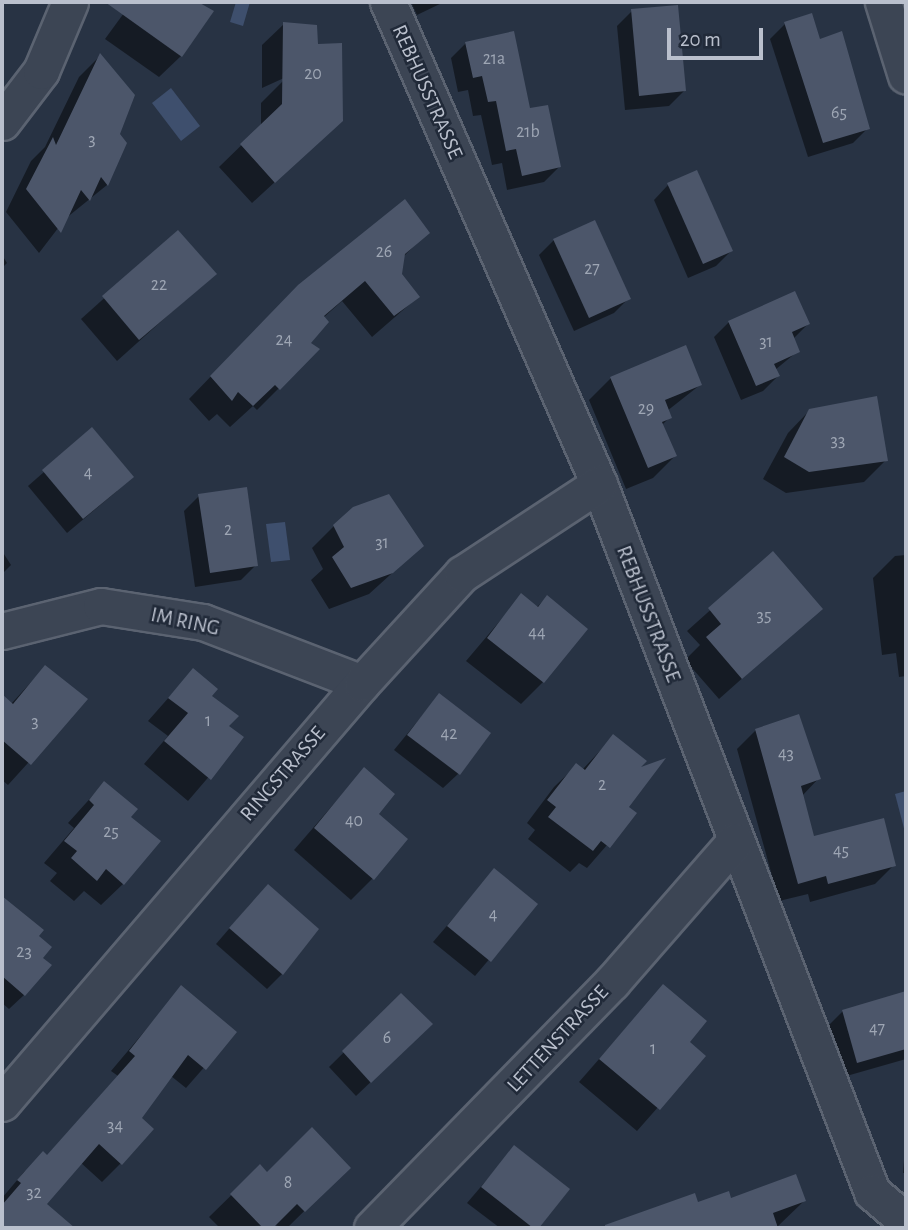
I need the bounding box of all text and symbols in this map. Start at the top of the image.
scale bar [670,14,766,58]
street label: REBHUSSTRASSE [386,21,468,163]
text: 20 m [680,29,721,50]
house number: 21a [483,48,505,70]
house number: 20 [304,63,322,85]
house number: 65 [831,102,847,124]
house number: 21b [516,121,540,143]
house number: 3 [88,129,96,151]
house number: 26 [376,241,392,263]
house number: 27 [584,258,600,280]
house number: 22 [151,274,167,296]
house number: 24 [276,329,292,351]
house number: 31 [759,331,773,353]
house number: 29 [638,398,654,420]
house number: 33 [831,430,845,452]
house number: 4 [84,462,92,484]
house number: 2 [224,519,232,541]
house number: 31 [375,532,389,554]
street label: REBHUSSTRASSE [610,542,686,686]
street label: IM RING [148,602,222,642]
house number: 35 [757,605,771,627]
house number: 44 [528,622,546,644]
house number: 1 [205,710,211,732]
house number: 3 [31,711,39,733]
street label: RINGSTRASSE [235,721,331,827]
house number: 42 [441,723,457,745]
house number: 43 [778,743,794,765]
house number: 2 [598,774,606,796]
house number: 40 [345,810,363,832]
house number: 25 [103,821,119,843]
house number: 45 [833,840,849,862]
house number: 4 [489,904,497,926]
house number: 23 [16,941,32,963]
street label: LETTENSTRASSE [502,980,614,1098]
house number: 47 [869,1018,885,1040]
house number: 6 [383,1027,391,1049]
house number: 1 [650,1038,656,1060]
house number: 34 [107,1115,123,1137]
house number: 8 [284,1172,292,1194]
house number: 32 [26,1182,42,1204]

